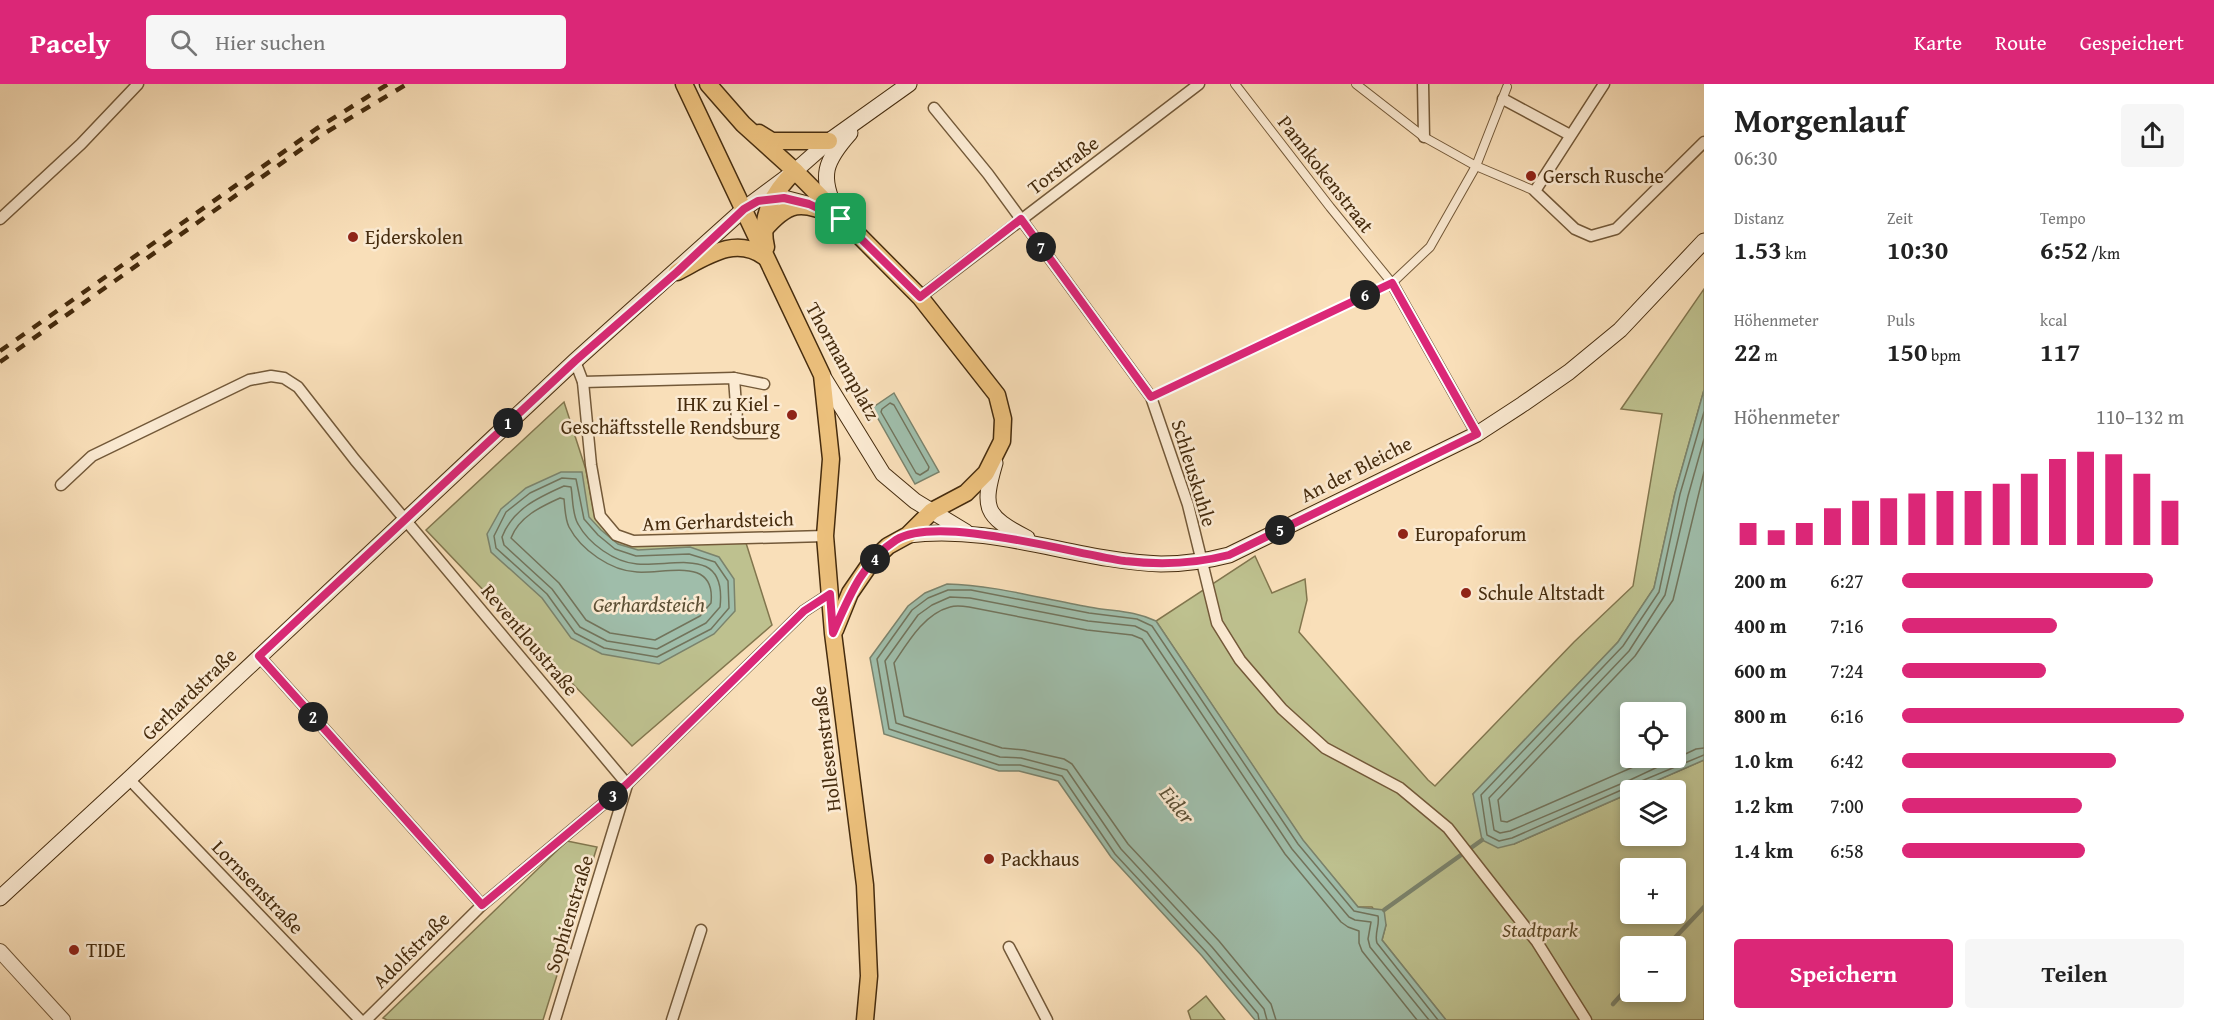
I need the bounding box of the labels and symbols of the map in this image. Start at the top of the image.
street label: Pannkokenstraat [1271,109,1382,239]
street label: Torstraße [1021,128,1104,201]
place label: Gersch Rusche [1543,161,1664,190]
marker: Gersch Rusche [1524,169,1538,183]
pin [815,193,866,244]
place label: Ejderskolen [365,222,463,251]
marker: Ejderskolen [346,230,360,244]
pin: 7 [1026,232,1056,262]
pin: 6 [1350,280,1380,310]
street label: Thormannplatz [799,297,888,425]
place label: IHK zu Kiel - Geschäftsstelle Rendsburg [561,389,780,441]
pin: 1 [493,408,523,438]
marker: IHK zu Kiel - Geschäftsstelle Rendsburg [785,408,799,422]
street label: Schleuskuhle [1164,416,1225,530]
street label: An der Bleiche [1295,428,1417,509]
street label: Am Gerhardsteich [642,503,794,538]
pin: 5 [1265,515,1295,545]
place label: Europaforum [1415,519,1527,548]
marker: Europaforum [1396,527,1410,541]
pin: 4 [860,544,890,574]
street label: Reventloustraße [475,577,586,702]
place label: Schule Altstadt [1478,578,1605,607]
marker: Schule Altstadt [1459,586,1473,600]
water label: Gerhardsteich [593,589,705,620]
street label: Gerhardstraße [135,641,243,747]
street label: Hollesenstraße [803,685,848,813]
pin: 2 [298,702,328,732]
water label: Eider [1152,778,1203,832]
pin: 3 [598,781,628,811]
street label: Lornsenstraße [206,833,311,940]
place label: Packhaus [1001,844,1079,873]
street label: Sophienstraße [537,851,600,976]
marker: Packhaus [982,852,996,866]
street label: Adolfstraße [366,905,456,995]
park label: Stadtpark [1502,915,1579,944]
place label: TIDE [86,935,126,964]
marker: TIDE [67,943,81,957]

